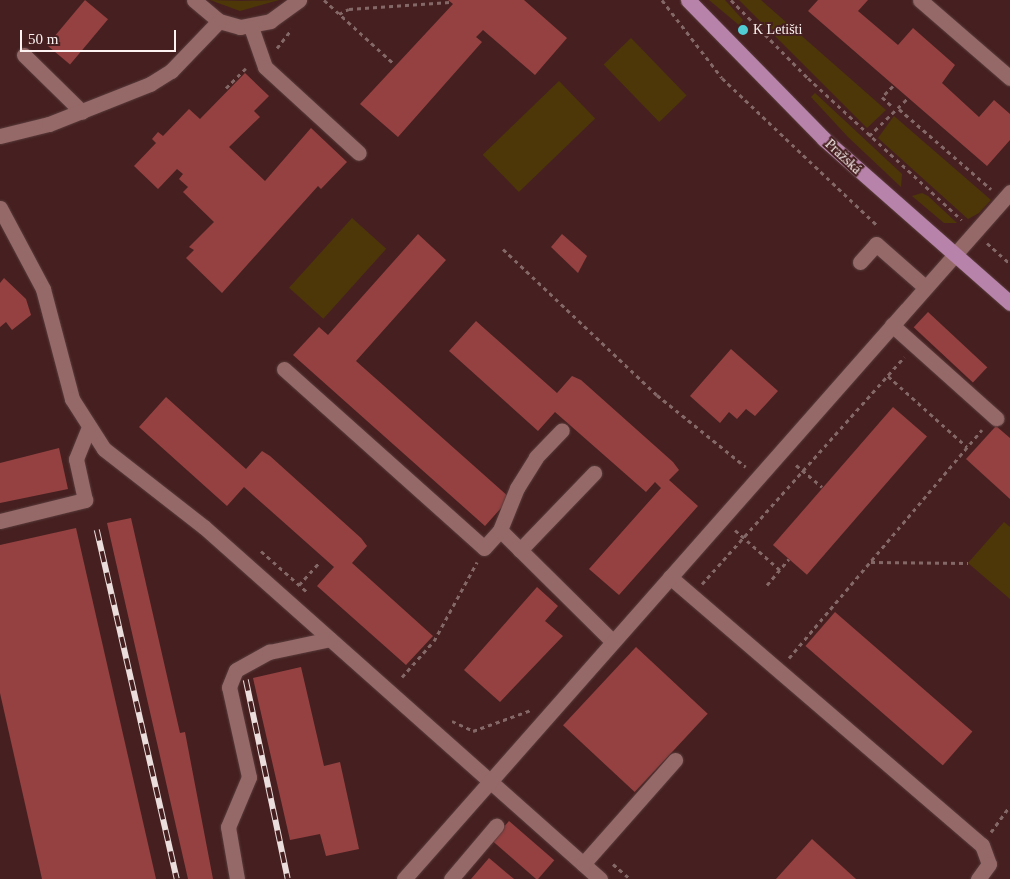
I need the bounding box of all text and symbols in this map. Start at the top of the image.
scale bar [22,20,179,52]
place label: K Letišti [753,22,802,38]
marker: K Letišti [737,24,749,36]
text: 50 m [28,31,58,47]
street label: Pražská [821,136,865,178]

